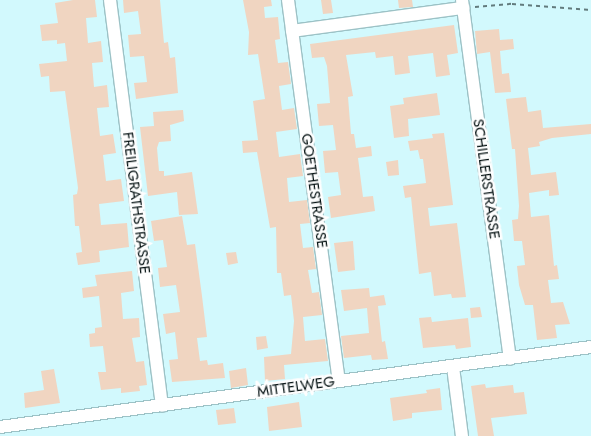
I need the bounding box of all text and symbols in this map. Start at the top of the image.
street label: SCHILLERSTRASSE [469,118,503,240]
street label: FREILIGRATHSTRASSE [118,131,154,275]
street label: GOETHESTRASSE [297,132,331,250]
street label: MITTELWEG [256,373,336,401]

